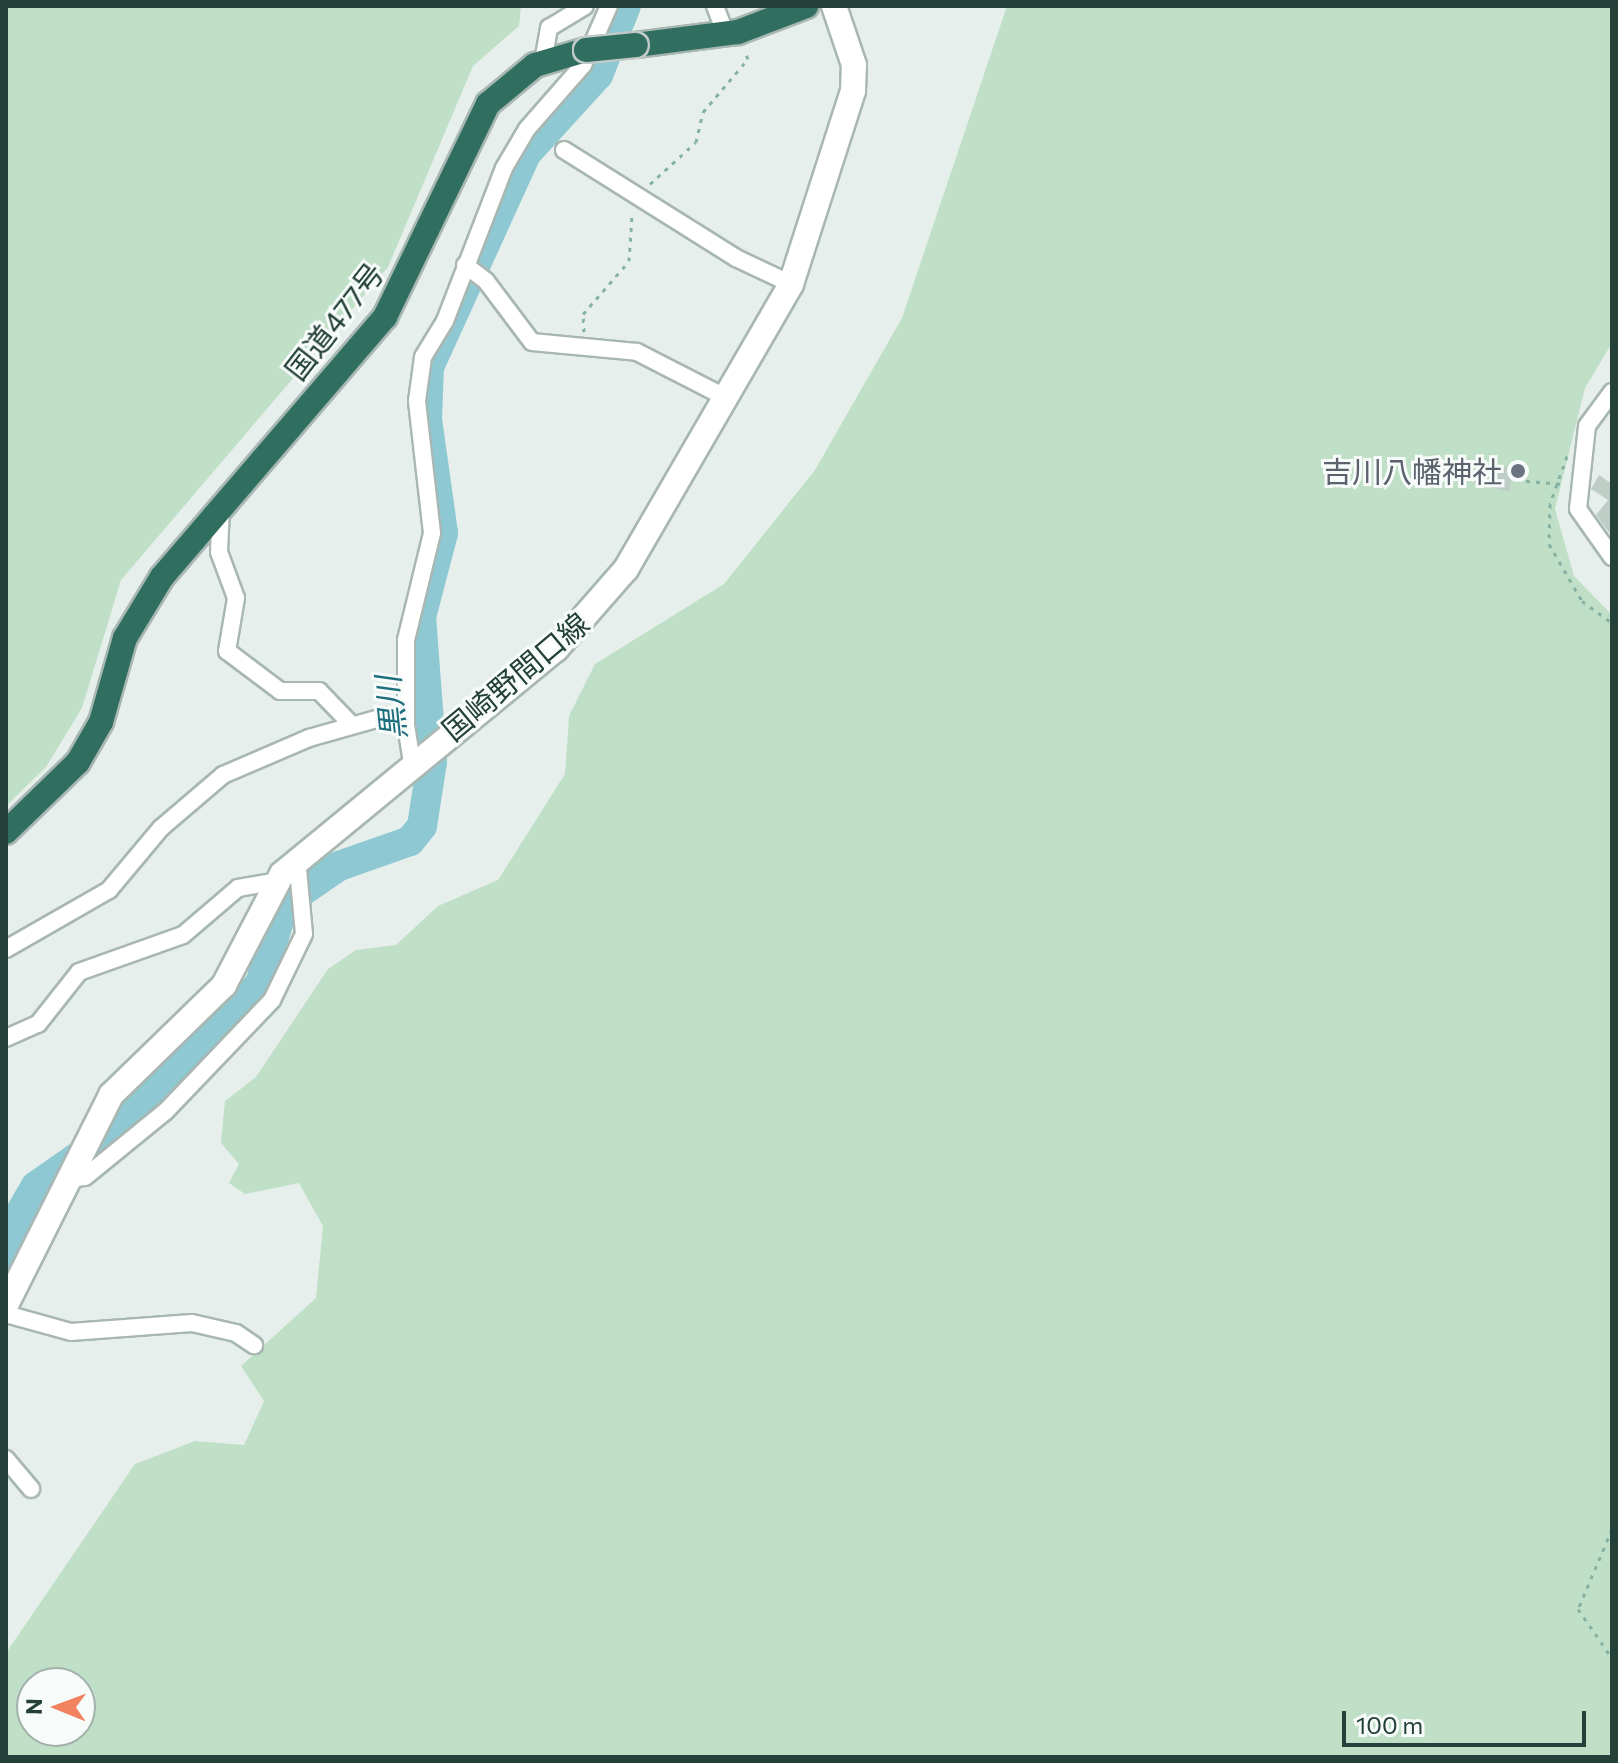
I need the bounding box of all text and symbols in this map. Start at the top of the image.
street label: 国道477号 [277,255,391,387]
place label: 吉川八幡神社 [1322,453,1502,489]
marker: 吉川八幡神社 [1509,462,1527,480]
street label: 国崎野間口線 [434,604,596,748]
water label: 黒川 [368,674,412,742]
north arrow [16,1667,96,1747]
scale bar [1346,1695,1590,1745]
text: N [20,1698,47,1715]
text: 100 m [1356,1710,1423,1739]

